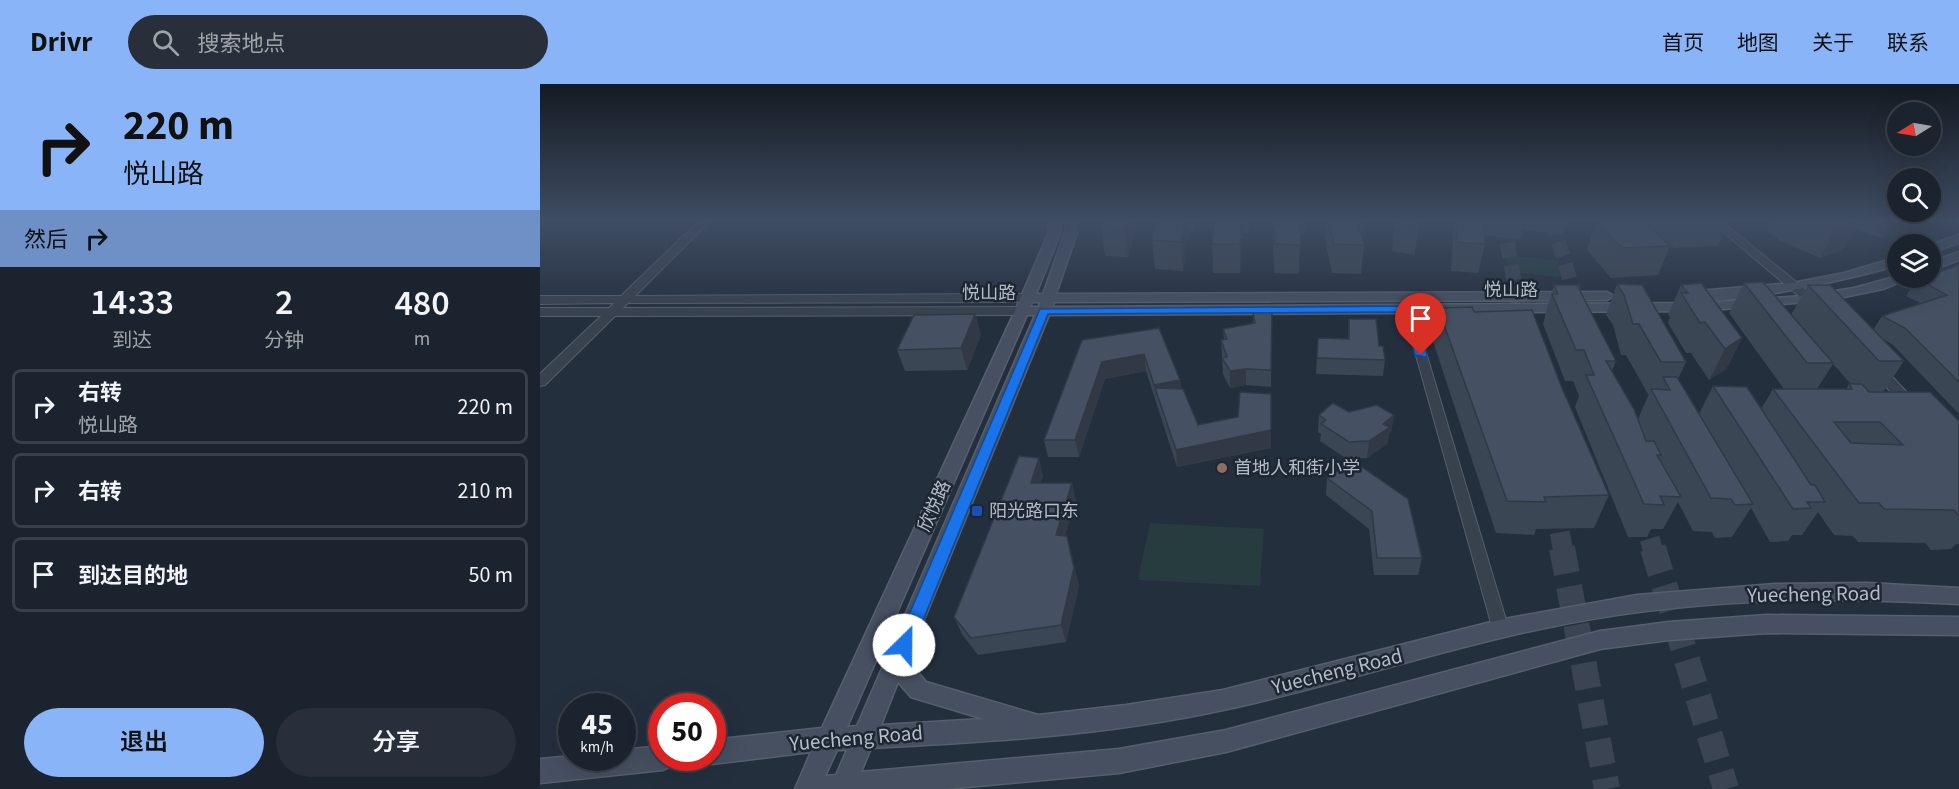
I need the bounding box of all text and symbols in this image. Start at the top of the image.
search box [128,15,548,69]
text: Drivr [30,22,92,62]
icon: search [149,26,182,59]
text: 搜索地点 [197,28,285,60]
text: 首页 [1662,28,1704,58]
text: 地图 [1737,28,1779,58]
text: 关于 [1812,28,1854,58]
text: 联系 [1887,28,1929,58]
text: 220 m [123,96,234,156]
north arrow [1887,102,1941,156]
map controls [1887,102,1941,288]
icon: right [24,108,102,186]
text: 悦山路 [123,155,204,194]
button: search [1887,168,1941,222]
icon: right [80,222,113,255]
text: 然后 [24,224,68,256]
button: layers [1887,234,1941,288]
text: 14:33 [90,277,174,328]
text: 2 [275,277,293,328]
text: 480 [394,278,450,329]
street label: 悦山路 [1484,278,1538,303]
street label: 悦山路 [962,281,1016,306]
pin [1395,293,1446,355]
icon: arrive [1404,302,1437,335]
text: m [414,325,430,353]
text: 到达 [112,327,152,355]
text: 分钟 [264,327,304,355]
text: 右转 [78,377,122,409]
icon: right [27,390,60,423]
text: 220 m [458,391,513,423]
text: 悦山路 [78,412,138,440]
place label: 首地人和街小学 [1234,456,1360,481]
marker: 首地人和街小学 [1215,461,1229,475]
icon: right [27,474,60,507]
text: 210 m [458,475,513,507]
text: 右转 [78,476,122,508]
street label: 欣悦路 [912,476,957,536]
place label: 阳光路口东 [989,499,1079,524]
marker: 阳光路口东 [970,504,984,518]
icon: arrive [27,558,60,591]
text: 50 m [468,559,513,591]
text: 到达目的地 [78,560,188,592]
street label: Yuecheng Road [1746,578,1881,610]
position arrow [872,613,936,677]
street label: Yuecheng Road [1267,640,1406,702]
speed limit sign: 50 [648,693,726,771]
text: 45 [581,703,613,746]
button: 退出 [24,708,264,777]
button: 分享 [276,708,516,777]
street label: Yuecheng Road [787,717,924,759]
text: km/h [580,737,614,758]

